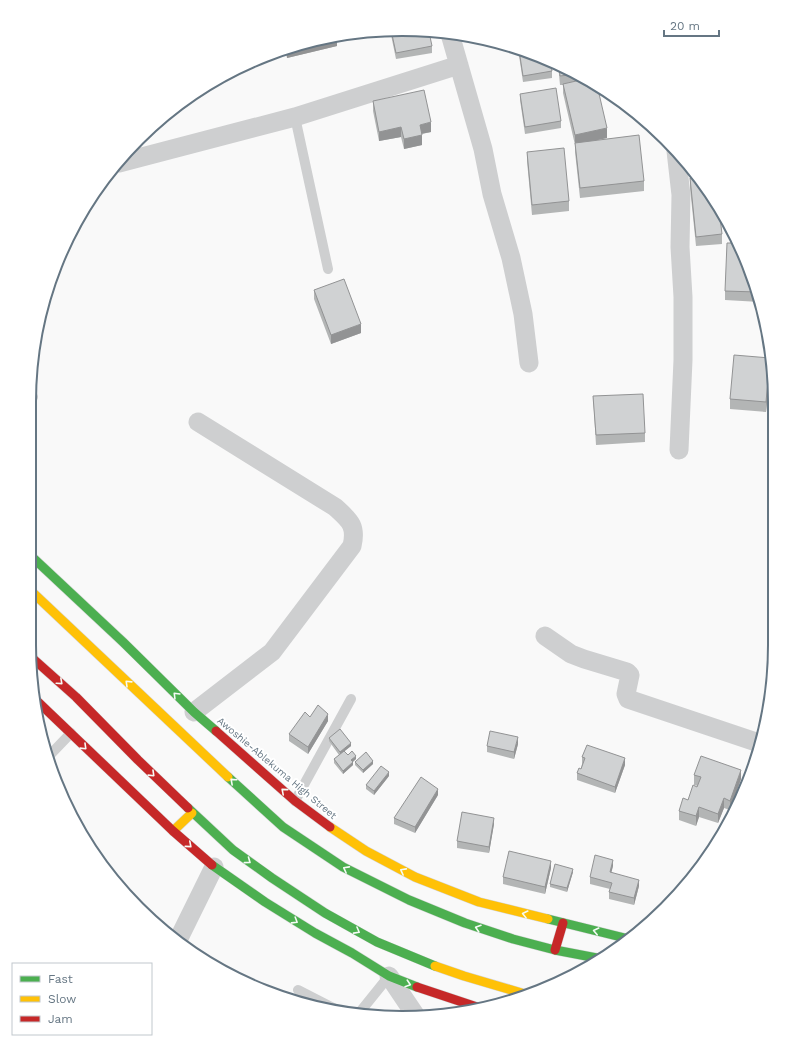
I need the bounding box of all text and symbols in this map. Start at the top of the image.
scale bar [664,12,719,38]
text: 20 m [670,19,700,33]
one-way arrow [55,677,62,684]
one-way arrow [125,680,133,687]
one-way arrow [173,692,181,700]
street label: Awoshie-Ablekuma High Street [215,715,339,822]
one-way arrow [80,742,87,749]
one-way arrow [147,769,154,776]
one-way arrow [230,778,238,786]
one-way arrow [281,788,289,795]
one-way arrow [185,841,192,848]
one-way arrow [243,856,250,863]
one-way arrow [343,866,351,873]
one-way arrow [400,868,407,875]
one-way arrow [522,910,529,919]
one-way arrow [291,916,298,924]
one-way arrow [474,924,481,932]
one-way arrow [353,926,360,933]
one-way arrow [593,927,600,936]
legend [12,963,152,1035]
text: Fast [48,972,73,986]
one-way arrow [405,979,412,988]
text: Slow [48,992,76,1006]
text: Jam [48,1012,73,1026]

